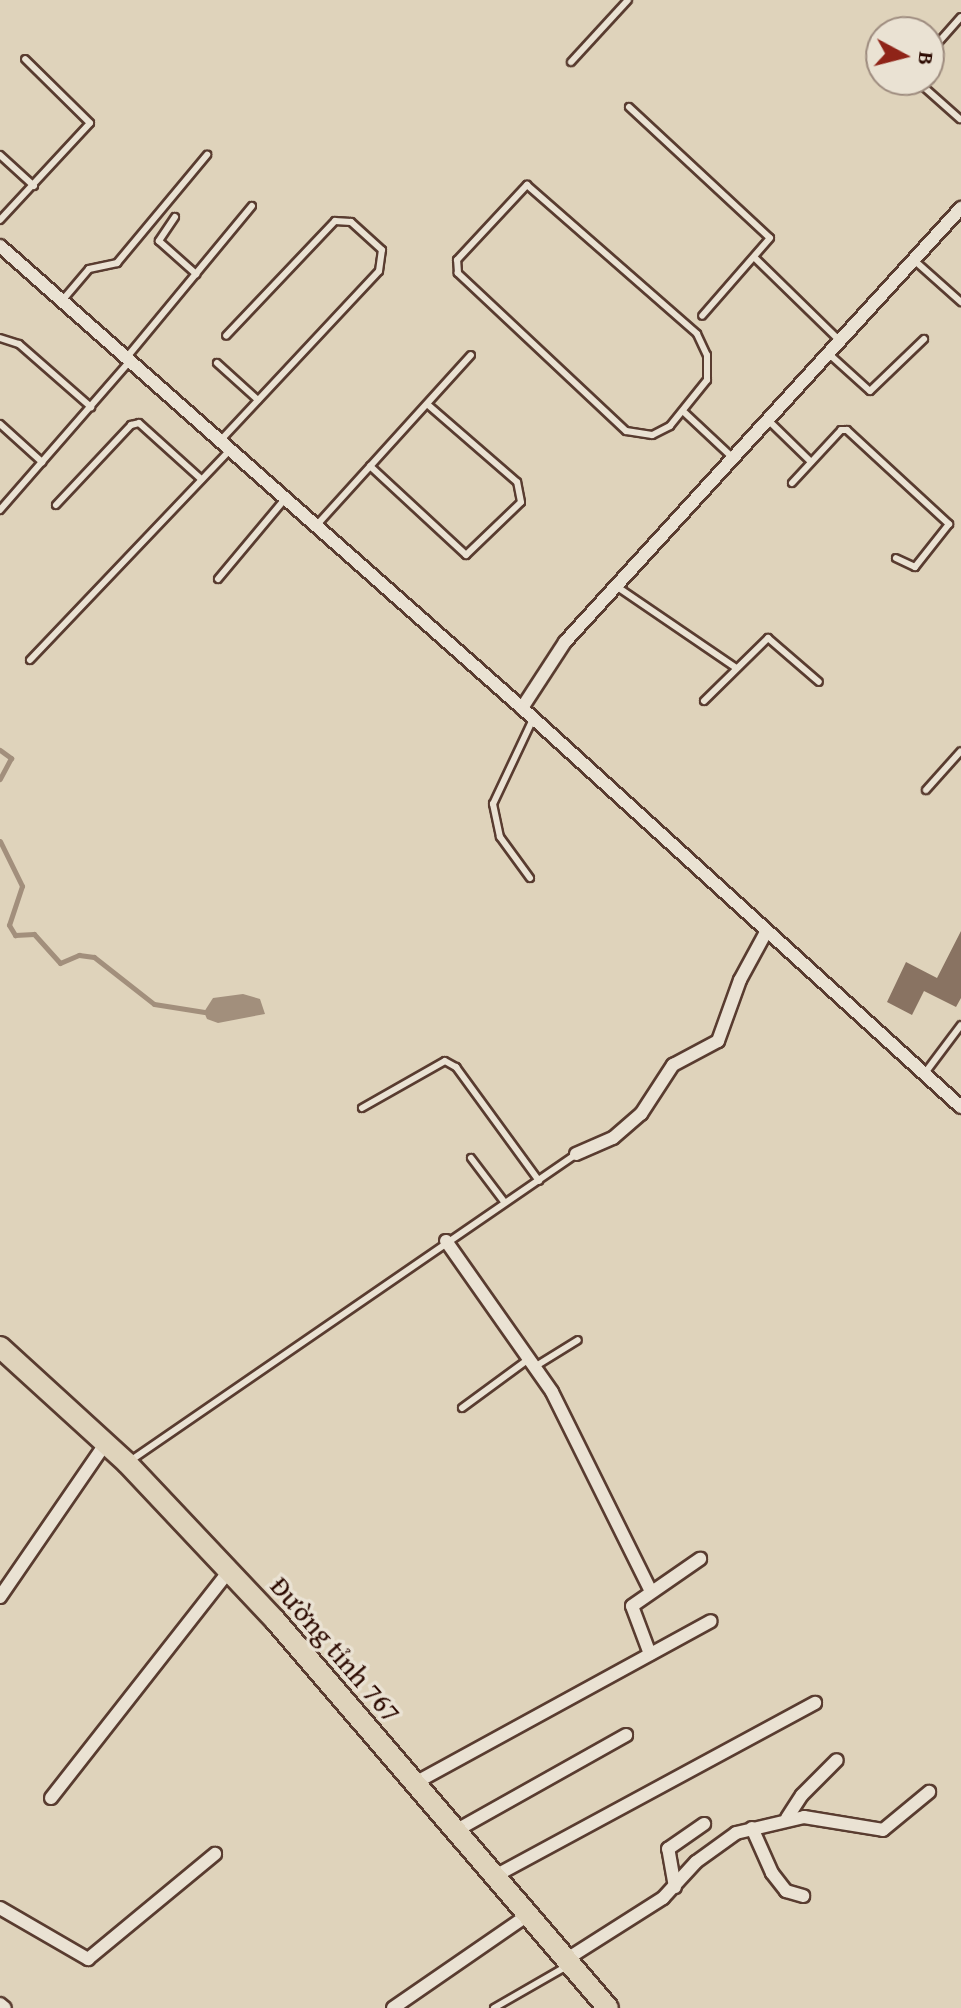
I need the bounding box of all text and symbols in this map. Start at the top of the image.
north arrow [865,16,945,96]
text: B [910,50,944,67]
street label: Đường tỉnh 767 [264,1569,408,1729]

